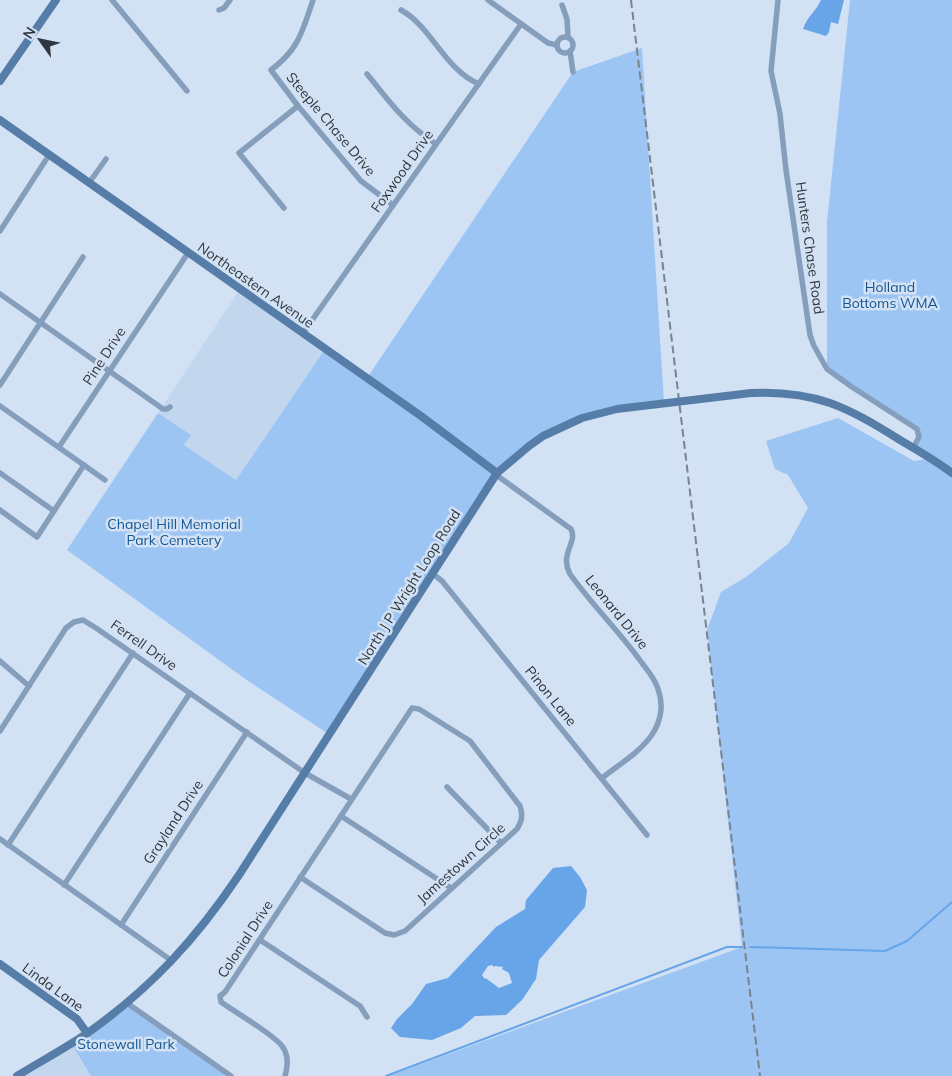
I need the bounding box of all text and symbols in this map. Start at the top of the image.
north arrow [15,15,65,65]
text: N [19,24,40,42]
street label: Steeple Chase Drive [282,68,380,180]
street label: Foxwood Drive [367,126,437,216]
street label: Hunters Chase Road [792,181,828,315]
street label: Northeastern Avenue [194,238,318,332]
park label: Holland Bottoms WMA [842,278,939,312]
street label: Pine Drive [79,324,129,388]
street label: North J P Wright Loop Road [354,506,464,668]
park label: Chapel Hill Memorial Park Cemetery [107,515,241,549]
street label: Leonard Drive [581,571,653,653]
street label: Ferrell Drive [107,616,181,674]
street label: Pinon Lane [521,662,581,730]
street label: Grayland Drive [139,776,207,868]
street label: Jamestown Circle [413,819,509,907]
street label: Colonial Drive [213,897,277,981]
street label: Linda Lane [19,959,87,1015]
park label: Stonewall Park [77,1035,176,1053]

